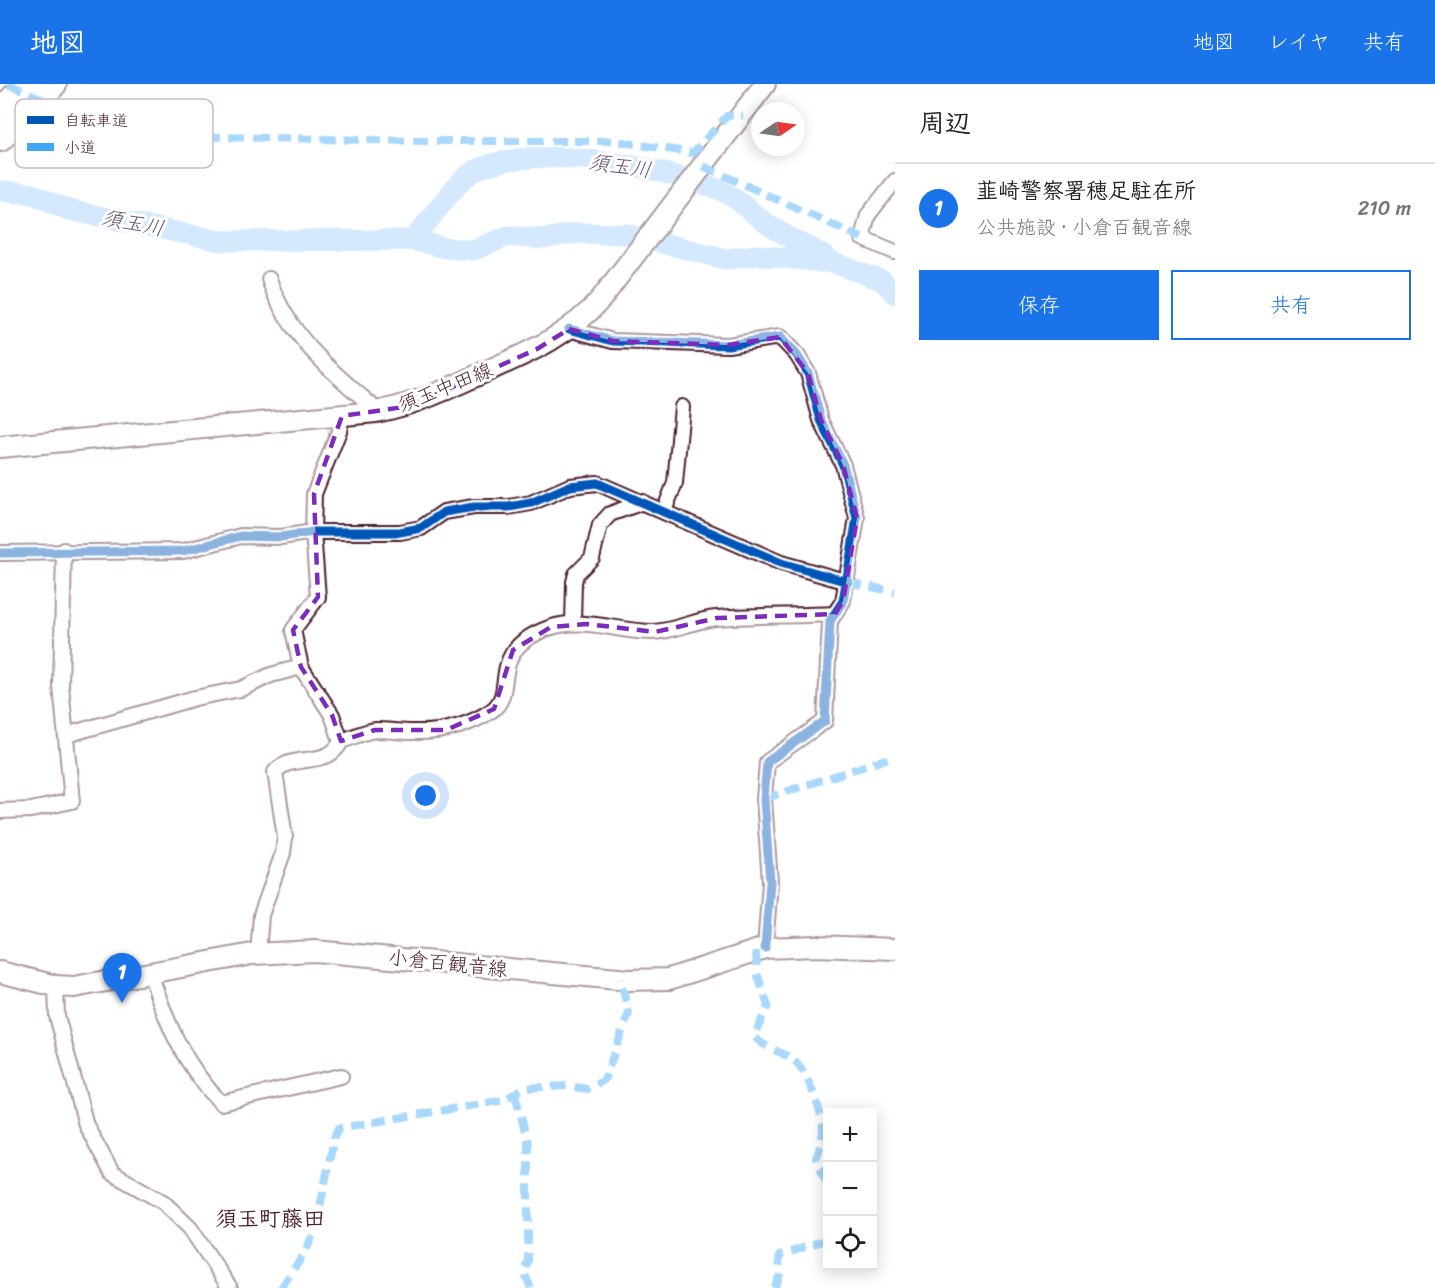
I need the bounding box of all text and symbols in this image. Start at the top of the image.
text: 地図 [30,18,86,67]
text: 地図 [1193,23,1235,61]
text: レイヤ [1268,23,1330,61]
text: 共有 [1363,23,1405,61]
legend [15,99,213,168]
text: 周辺 [919,100,971,146]
north arrow [751,102,805,156]
text: 自転車道 [64,106,128,135]
text: 小道 [64,133,96,162]
water label: 須玉川 [586,143,654,189]
text: 韮崎警察署穂足駐在所 [976,171,1196,210]
text: 1 [934,191,943,226]
text: 210 m [1358,191,1411,226]
water label: 須玉川 [98,198,168,248]
text: 公共施設 · 小倉百観音線 [976,210,1192,245]
button: 保存 [919,270,1159,340]
button: 共有 [1171,270,1411,340]
street label: 須玉中田線 [392,353,498,422]
your location [411,781,440,810]
street label: 小倉百観音線 [386,940,509,987]
pin: 1 [102,954,142,1003]
map controls [823,1108,877,1270]
button: + [823,1108,877,1162]
button: − [823,1162,877,1216]
district label: 須玉町藤田 [215,1199,325,1238]
button: locate [823,1216,877,1270]

